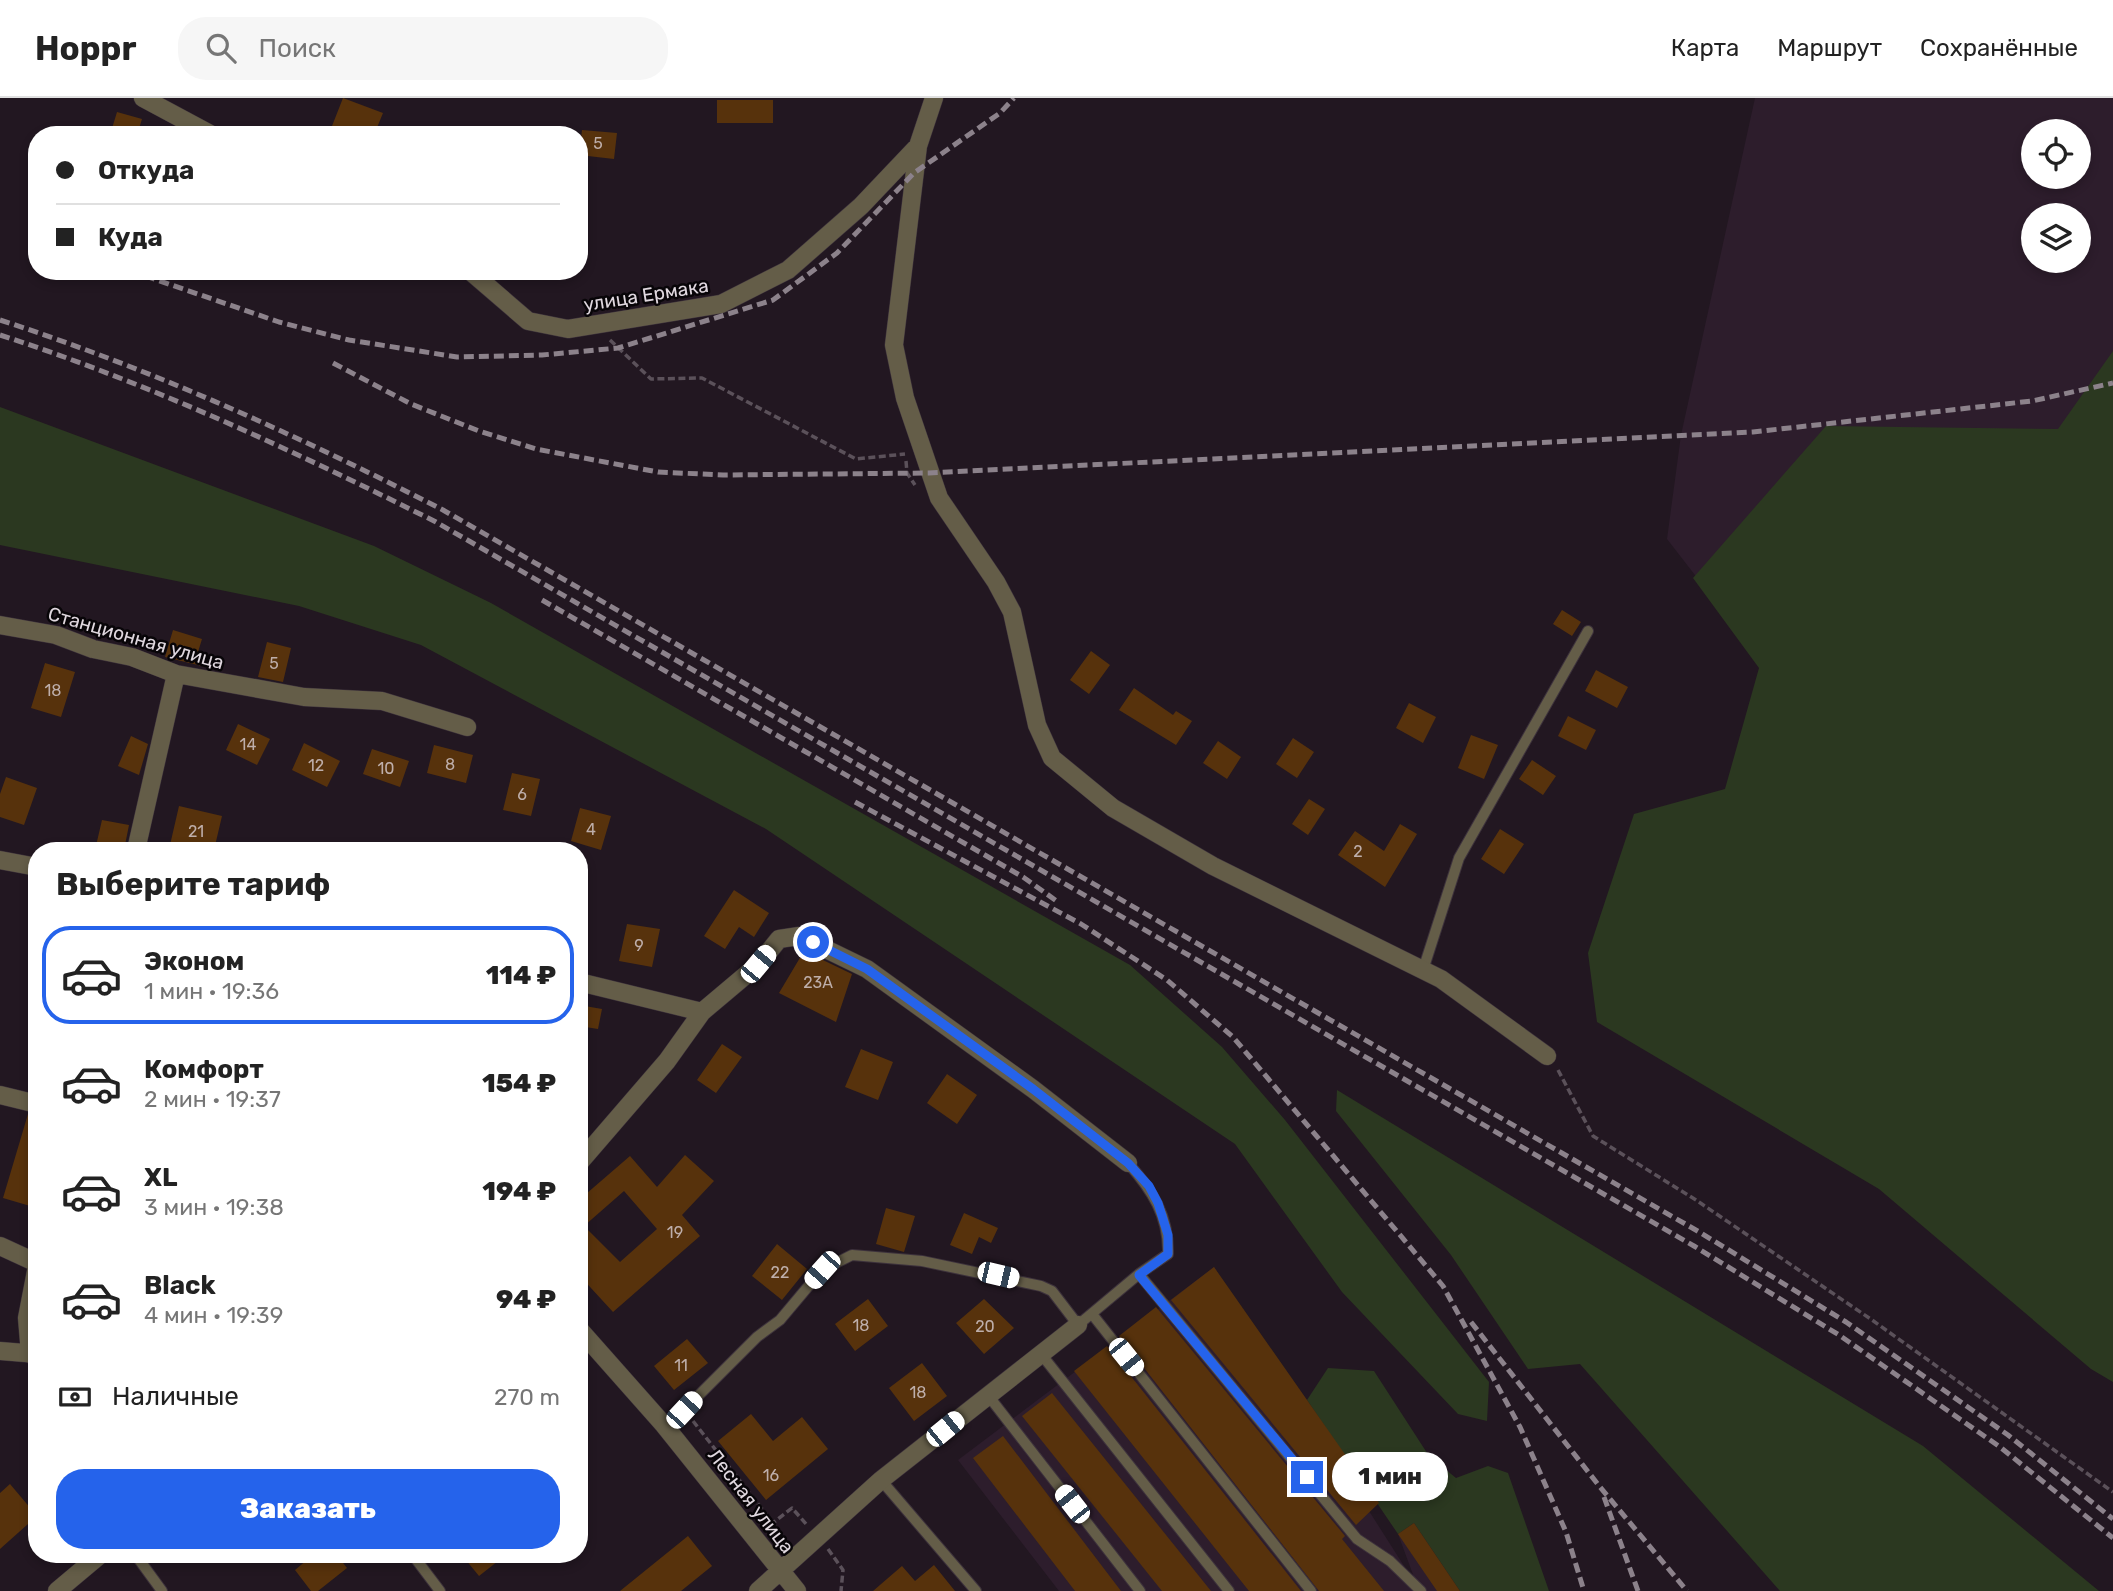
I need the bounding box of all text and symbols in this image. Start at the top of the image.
search box [178,17,668,80]
text: Hoppr [35,29,136,68]
icon: search [202,29,240,67]
text: Поиск [258,33,336,64]
text: Карта [1671,34,1739,62]
text: Маршрут [1777,34,1882,62]
text: Сохранённые [1920,34,2078,62]
map controls [2021,119,2091,273]
button: locate [2021,119,2091,189]
house number: 5 [593,134,603,153]
text: Откуда [98,155,194,186]
button: layers [2021,203,2091,273]
text: Куда [98,222,163,253]
street label: улица Ермака [582,274,710,316]
street label: Станционная улица [45,602,227,674]
house number: 5 [269,654,279,673]
house number: 18 [44,681,62,700]
house number: 14 [240,735,256,754]
house number: 8 [445,755,455,774]
house number: 12 [308,756,324,775]
house number: 10 [377,759,395,778]
house number: 6 [517,785,527,804]
house number: 4 [586,820,596,839]
house number: 21 [188,822,204,841]
house number: 2 [1353,842,1363,861]
text: Выберите тариф [56,865,330,903]
route start [797,926,829,958]
house number: 9 [634,936,644,955]
car [737,941,780,987]
icon: car [60,944,123,1007]
text: Эконом [144,946,244,977]
text: 114 ₽ [486,960,556,991]
house number: 23А [803,973,833,992]
text: 1 мин · 19:36 [144,977,279,1005]
icon: car [60,1052,123,1115]
text: Комфорт [144,1054,264,1085]
text: 154 ₽ [482,1068,556,1099]
text: 2 мин · 19:37 [144,1085,281,1113]
icon: car [60,1160,123,1223]
text: XL [144,1162,177,1193]
text: 194 ₽ [482,1176,556,1207]
text: 3 мин · 19:38 [144,1193,284,1221]
house number: 19 [667,1223,683,1242]
car [801,1247,844,1293]
car [976,1260,1021,1290]
house number: 22 [771,1263,789,1282]
icon: car [60,1268,123,1331]
text: Black [144,1270,216,1301]
text: 94 ₽ [496,1284,556,1315]
text: 4 мин · 19:39 [144,1301,283,1329]
house number: 18 [852,1316,870,1335]
house number: 20 [975,1317,995,1336]
car [1105,1334,1148,1380]
house number: 11 [674,1356,688,1375]
icon: cash [56,1378,94,1416]
text: Наличные [112,1381,239,1412]
text: 270 m [494,1383,560,1411]
house number: 18 [909,1383,927,1402]
car [662,1387,707,1433]
car [923,1408,968,1450]
street label: Лесная улица [703,1444,799,1558]
callout: 1 мин [1332,1452,1447,1502]
route end [1291,1461,1323,1493]
text: 1 мин [1358,1462,1422,1490]
house number: 16 [763,1466,780,1485]
button: Заказать [56,1469,560,1549]
car [1051,1481,1094,1527]

